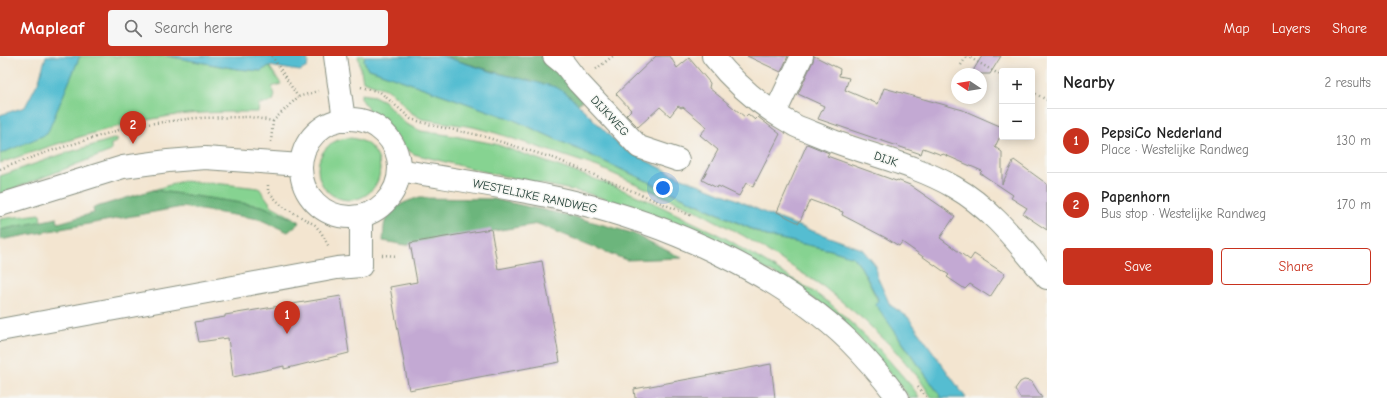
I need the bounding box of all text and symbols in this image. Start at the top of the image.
search box [108,10,388,46]
text: Mapleaf [20,17,84,39]
icon: search [122,17,144,39]
text: Search here [154,19,233,37]
text: Map [1223,20,1250,37]
text: Layers [1272,20,1310,37]
text: Share [1332,20,1367,37]
north arrow [951,68,987,104]
map controls [999,68,1035,140]
button: + [999,68,1035,104]
text: Nearby [1063,73,1114,92]
text: 2 results [1324,75,1371,90]
street label: DIJKWEG [588,93,633,139]
button: − [999,104,1035,140]
pin: 2 [120,111,146,144]
text: PepsiCo Nederland [1101,124,1222,142]
text: 1 [1073,133,1079,148]
text: 130 m [1336,133,1371,148]
text: Place · Westelijke Randweg [1101,142,1249,157]
street label: DIJK [872,148,900,170]
street label: WESTELIJKE RANDWEG [471,176,599,216]
your location [653,178,673,198]
text: Papenhorn [1101,188,1170,206]
text: 2 [1073,197,1079,212]
text: 170 m [1337,197,1371,212]
text: Bus stop · Westelijke Randweg [1101,206,1266,221]
button: Save [1063,248,1213,285]
button: Share [1221,248,1371,285]
pin: 1 [274,301,300,334]

